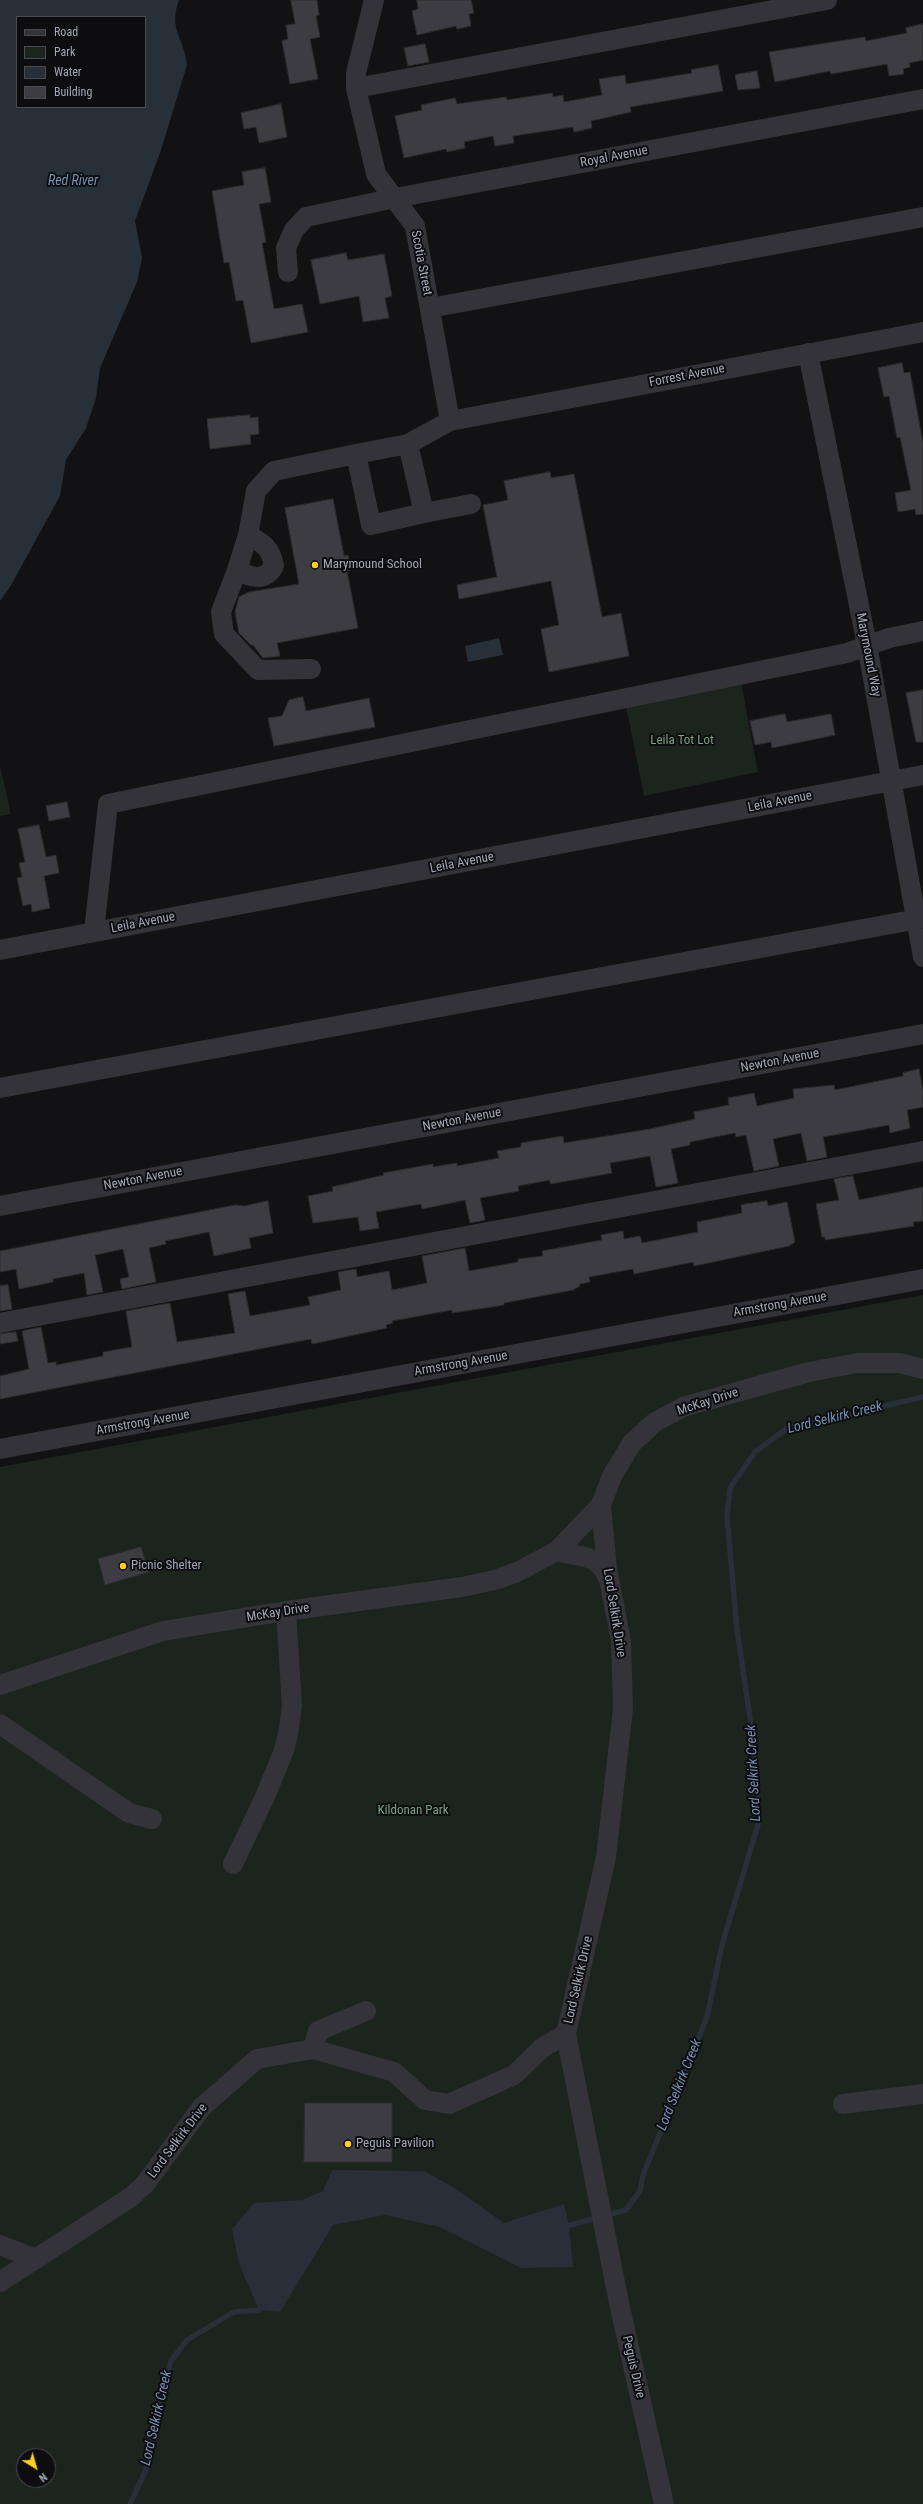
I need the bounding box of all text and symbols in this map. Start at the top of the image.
legend [16,16,146,108]
text: Road [54,25,78,39]
text: Park [54,45,75,59]
text: Water [54,65,82,79]
text: Building [54,85,92,99]
street label: Royal Avenue [579,143,649,171]
water label: Red River [48,173,98,189]
street label: Scotia Street [407,229,435,297]
street label: Forrest Avenue [648,361,726,391]
place label: Marymound School [323,557,422,573]
marker: Marymound School [310,560,320,570]
street label: Marymound Way [852,612,884,698]
park label: Leila Tot Lot [650,733,714,749]
street label: Leila Avenue [747,788,813,816]
street label: Leila Avenue [429,849,495,877]
street label: Leila Avenue [110,909,176,937]
street label: Newton Avenue [739,1046,821,1076]
street label: Newton Avenue [421,1105,503,1135]
street label: Newton Avenue [102,1164,184,1194]
street label: Armstrong Avenue [732,1289,828,1321]
street label: Armstrong Avenue [413,1348,509,1380]
street label: McKay Drive [675,1385,741,1419]
water label: Lord Selkirk Creek [786,1398,884,1438]
street label: Armstrong Avenue [95,1407,191,1439]
place label: Picnic Shelter [131,1558,201,1574]
marker: Picnic Shelter [118,1561,128,1571]
street label: Lord Selkirk Drive [599,1568,629,1658]
street label: McKay Drive [245,1600,311,1626]
water label: Lord Selkirk Creek [743,1724,765,1822]
park label: Kildonan Park [377,1803,449,1819]
street label: Lord Selkirk Drive [561,1935,597,2025]
water label: Lord Selkirk Creek [654,2037,706,2133]
street label: Lord Selkirk Drive [145,2101,211,2181]
place label: Peguis Pavilion [356,2136,434,2152]
marker: Peguis Pavilion [343,2139,353,2149]
street label: Peguis Drive [618,2334,648,2400]
water label: Lord Selkirk Creek [138,2369,176,2467]
north arrow [16,2448,56,2488]
text: N [36,2470,50,2484]

